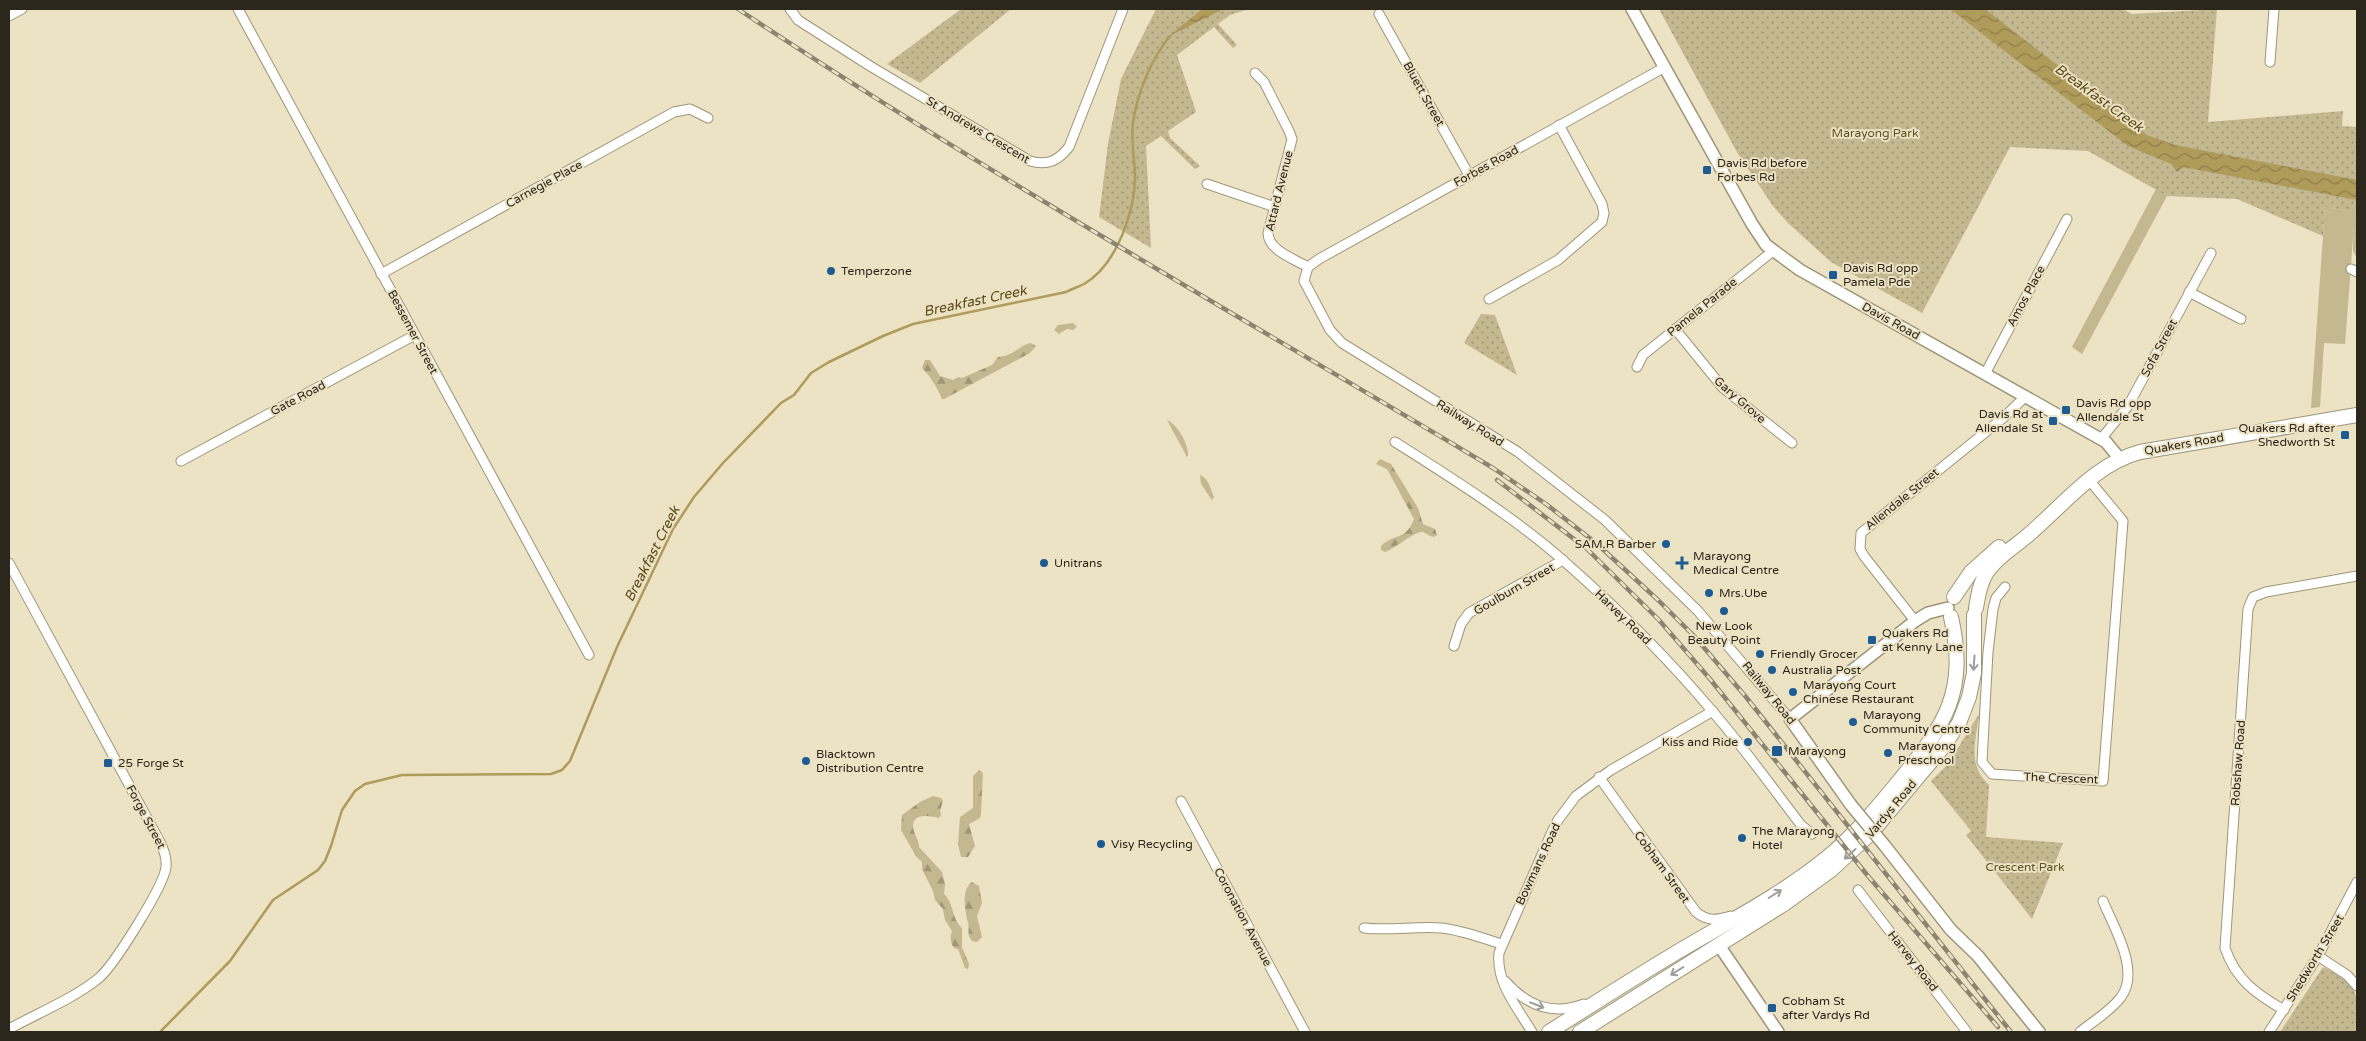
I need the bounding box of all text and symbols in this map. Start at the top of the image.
street label: Bluett Street [1400,59,1448,129]
water label: Breakfast Creek [2051,60,2148,137]
street label: St Andrews Crescent [924,94,1033,167]
park label: Marayong Park [1832,126,1919,140]
street label: Forbes Road [1451,142,1521,190]
street label: Attard Avenue [1262,149,1296,233]
place label: Davis Rd before Forbes Rd [1717,156,1807,184]
street label: Carnegie Place [503,157,585,211]
marker: Davis Rd before Forbes Rd [1701,164,1713,176]
place label: Davis Rd opp Pamela Pde [1843,261,1918,289]
street label: Amos Place [2004,263,2048,329]
place label: Temperzone [841,264,912,278]
marker: Temperzone [825,265,837,277]
marker: Davis Rd opp Pamela Pde [1827,269,1839,281]
street label: Pamela Parade [1664,275,1740,339]
water label: Breakfast Creek [922,281,1029,320]
street label: Bessemer Street [385,288,441,377]
street label: Davis Road [1860,299,1922,343]
street label: Sofa Street [2138,316,2180,379]
street label: Gary Grove [1711,374,1769,426]
street label: Gate Road [268,378,328,418]
place label: Davis Rd opp Allendale St [2076,396,2151,424]
street label: Railway Road [1434,397,1506,449]
marker: Davis Rd opp Allendale St [2060,404,2072,416]
place label: Davis Rd at Allendale St [1975,407,2043,435]
marker: Davis Rd at Allendale St [2047,415,2059,427]
place label: Quakers Rd after Shedworth St [2238,421,2335,449]
marker: Quakers Rd after Shedworth St [2339,429,2351,441]
street label: Quakers Road [2143,430,2225,458]
street label: Allendale Street [1862,465,1942,533]
water label: Breakfast Creek [621,502,684,605]
place label: SAM.R Barber [1575,537,1656,551]
marker: SAM.R Barber [1660,538,1672,550]
place label: Marayong Medical Centre [1693,549,1779,577]
place label: Unitrans [1054,556,1102,570]
marker: Marayong Medical Centre [1675,556,1689,570]
marker: Unitrans [1038,557,1050,569]
street label: Goulburn Street [1471,560,1557,618]
place label: Mrs.Ube [1719,586,1767,600]
street label: Harvey Road [1592,587,1654,647]
marker: Mrs.Ube [1703,587,1715,599]
marker: New Look Beauty Point [1718,605,1730,617]
place label: New Look Beauty Point [1687,619,1761,647]
place label: Quakers Rd at Kenny Lane [1882,626,1963,654]
marker: Quakers Rd at Kenny Lane [1866,634,1878,646]
place label: Friendly Grocer [1770,647,1858,661]
marker: Friendly Grocer [1754,648,1766,660]
one-way arrow [1970,655,1979,671]
street label: Railway Road [1739,659,1799,727]
place label: Australia Post [1782,663,1861,677]
marker: Australia Post [1766,664,1778,676]
place label: Marayong Court Chinese Restaurant [1803,678,1915,706]
marker: Marayong Court Chinese Restaurant [1787,686,1799,698]
place label: Marayong Community Centre [1863,708,1970,736]
marker: Marayong Community Centre [1847,716,1859,728]
street label: Robshaw Road [2228,720,2248,806]
place label: Kiss and Ride [1662,735,1738,749]
marker: Kiss and Ride [1742,736,1754,748]
place label: Marayong Preschool [1898,739,1956,767]
marker: Marayong [1770,744,1784,758]
place label: Marayong [1788,744,1846,758]
place label: Blacktown Distribution Centre [816,747,924,775]
marker: Marayong Preschool [1882,747,1894,759]
marker: Blacktown Distribution Centre [800,755,812,767]
place label: 25 Forge St [118,756,184,770]
marker: 25 Forge St [102,757,114,769]
street label: The Crescent [2023,770,2099,786]
street label: Vardys Road [1863,777,1919,841]
street label: Forge Street [123,783,169,852]
street label: Bowmans Road [1513,821,1563,907]
place label: The Marayong Hotel [1752,824,1835,852]
street label: Cobham Street [1631,828,1693,906]
marker: The Marayong Hotel [1736,832,1748,844]
place label: Visy Recycling [1111,837,1193,851]
marker: Visy Recycling [1095,838,1107,850]
one-way arrow [1844,848,1857,860]
park label: Crescent Park [1986,860,2065,874]
street label: Coronation Avenue [1211,865,1275,969]
one-way arrow [1767,889,1781,899]
street label: Shedworth Street [2283,911,2347,1004]
street label: Harvey Road [1885,928,1941,994]
one-way arrow [1670,966,1684,976]
place label: Cobham St after Vardys Rd [1782,994,1870,1022]
one-way arrow [1529,1001,1545,1010]
marker: Cobham St after Vardys Rd [1766,1002,1778,1014]

